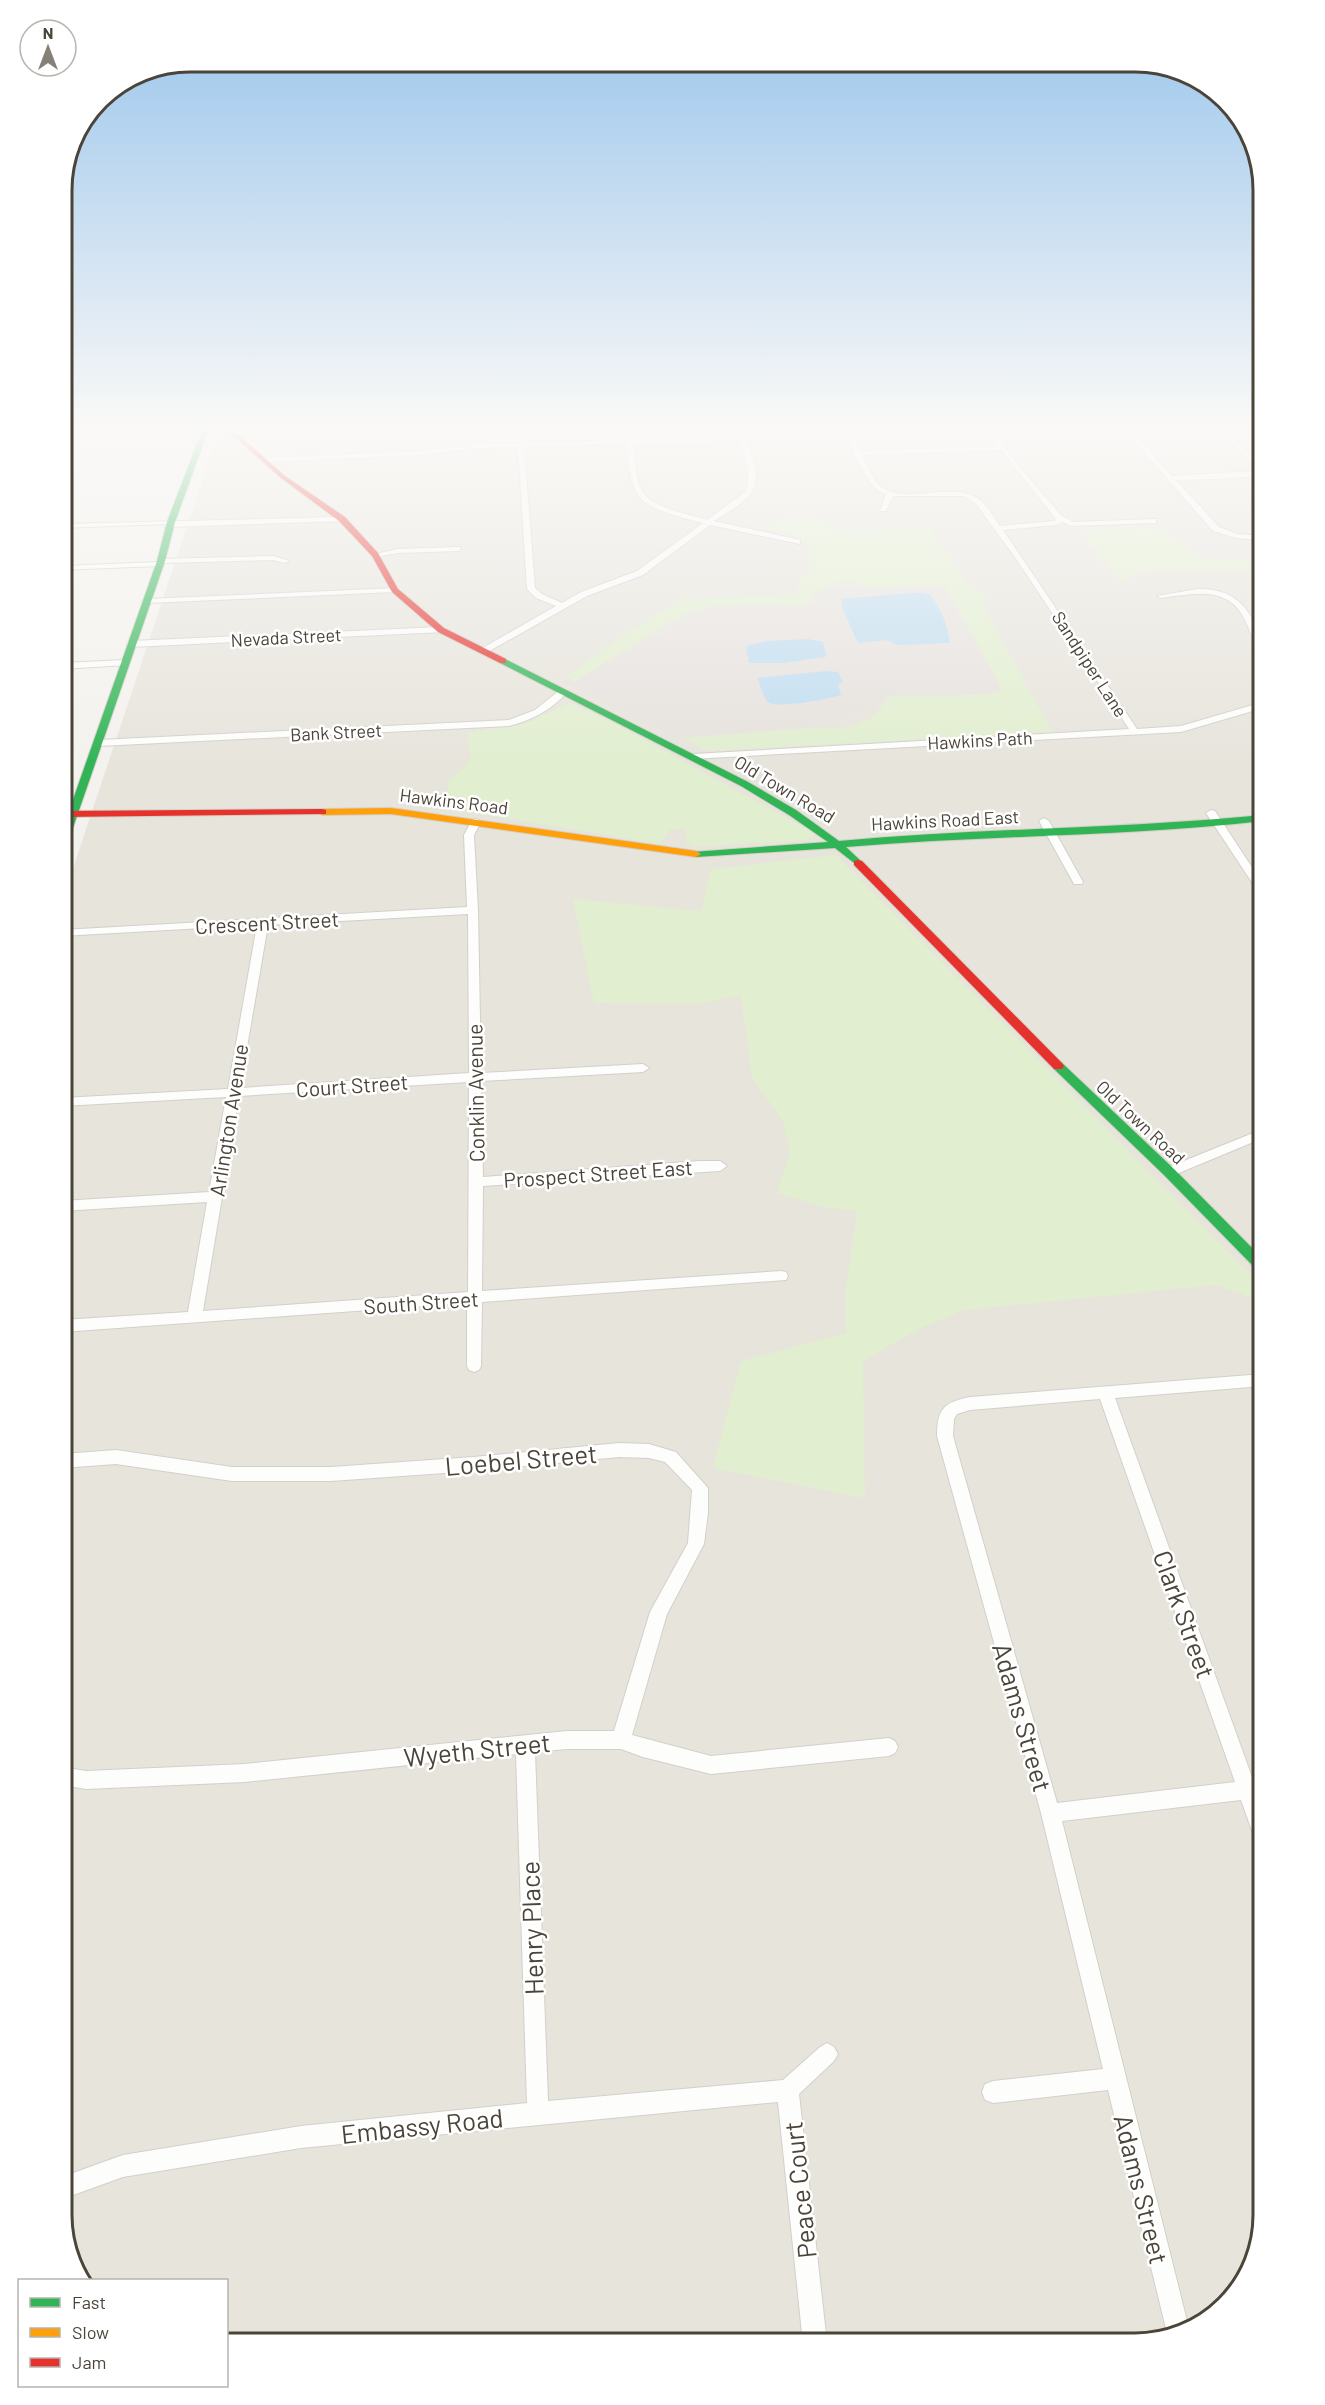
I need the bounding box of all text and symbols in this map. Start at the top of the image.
north arrow [18,18,78,78]
text: N [43,23,53,42]
street label: Sandpiper Lane [1048,607,1132,721]
street label: Nevada Street [230,623,342,651]
street label: Bank Street [290,719,382,745]
street label: Hawkins Path [927,726,1033,754]
street label: Old Town Road [731,750,839,828]
street label: Hawkins Road [398,783,510,819]
street label: Hawkins Road East [870,805,1020,835]
street label: Crescent Street [194,906,340,938]
street label: Conklin Avenue [461,1024,489,1162]
street label: Arlington Avenue [204,1042,252,1198]
street label: Court Street [295,1069,409,1101]
street label: Old Town Road [1092,1075,1190,1169]
street label: Prospect Street East [503,1154,693,1192]
street label: South Street [363,1286,479,1318]
street label: Loebel Street [444,1437,598,1481]
street label: Clark Street [1148,1546,1222,1682]
street label: Adams Street [987,1639,1059,1795]
street label: Wyeth Street [402,1726,552,1772]
street label: Henry Place [513,1860,549,1996]
street label: Embassy Road [339,2101,505,2149]
street label: Adams Street [1108,2111,1176,2267]
street label: Peace Court [776,2120,822,2260]
legend [18,2279,228,2387]
text: Fast [72,2291,106,2313]
text: Slow [72,2321,109,2343]
text: Jam [72,2351,106,2373]

